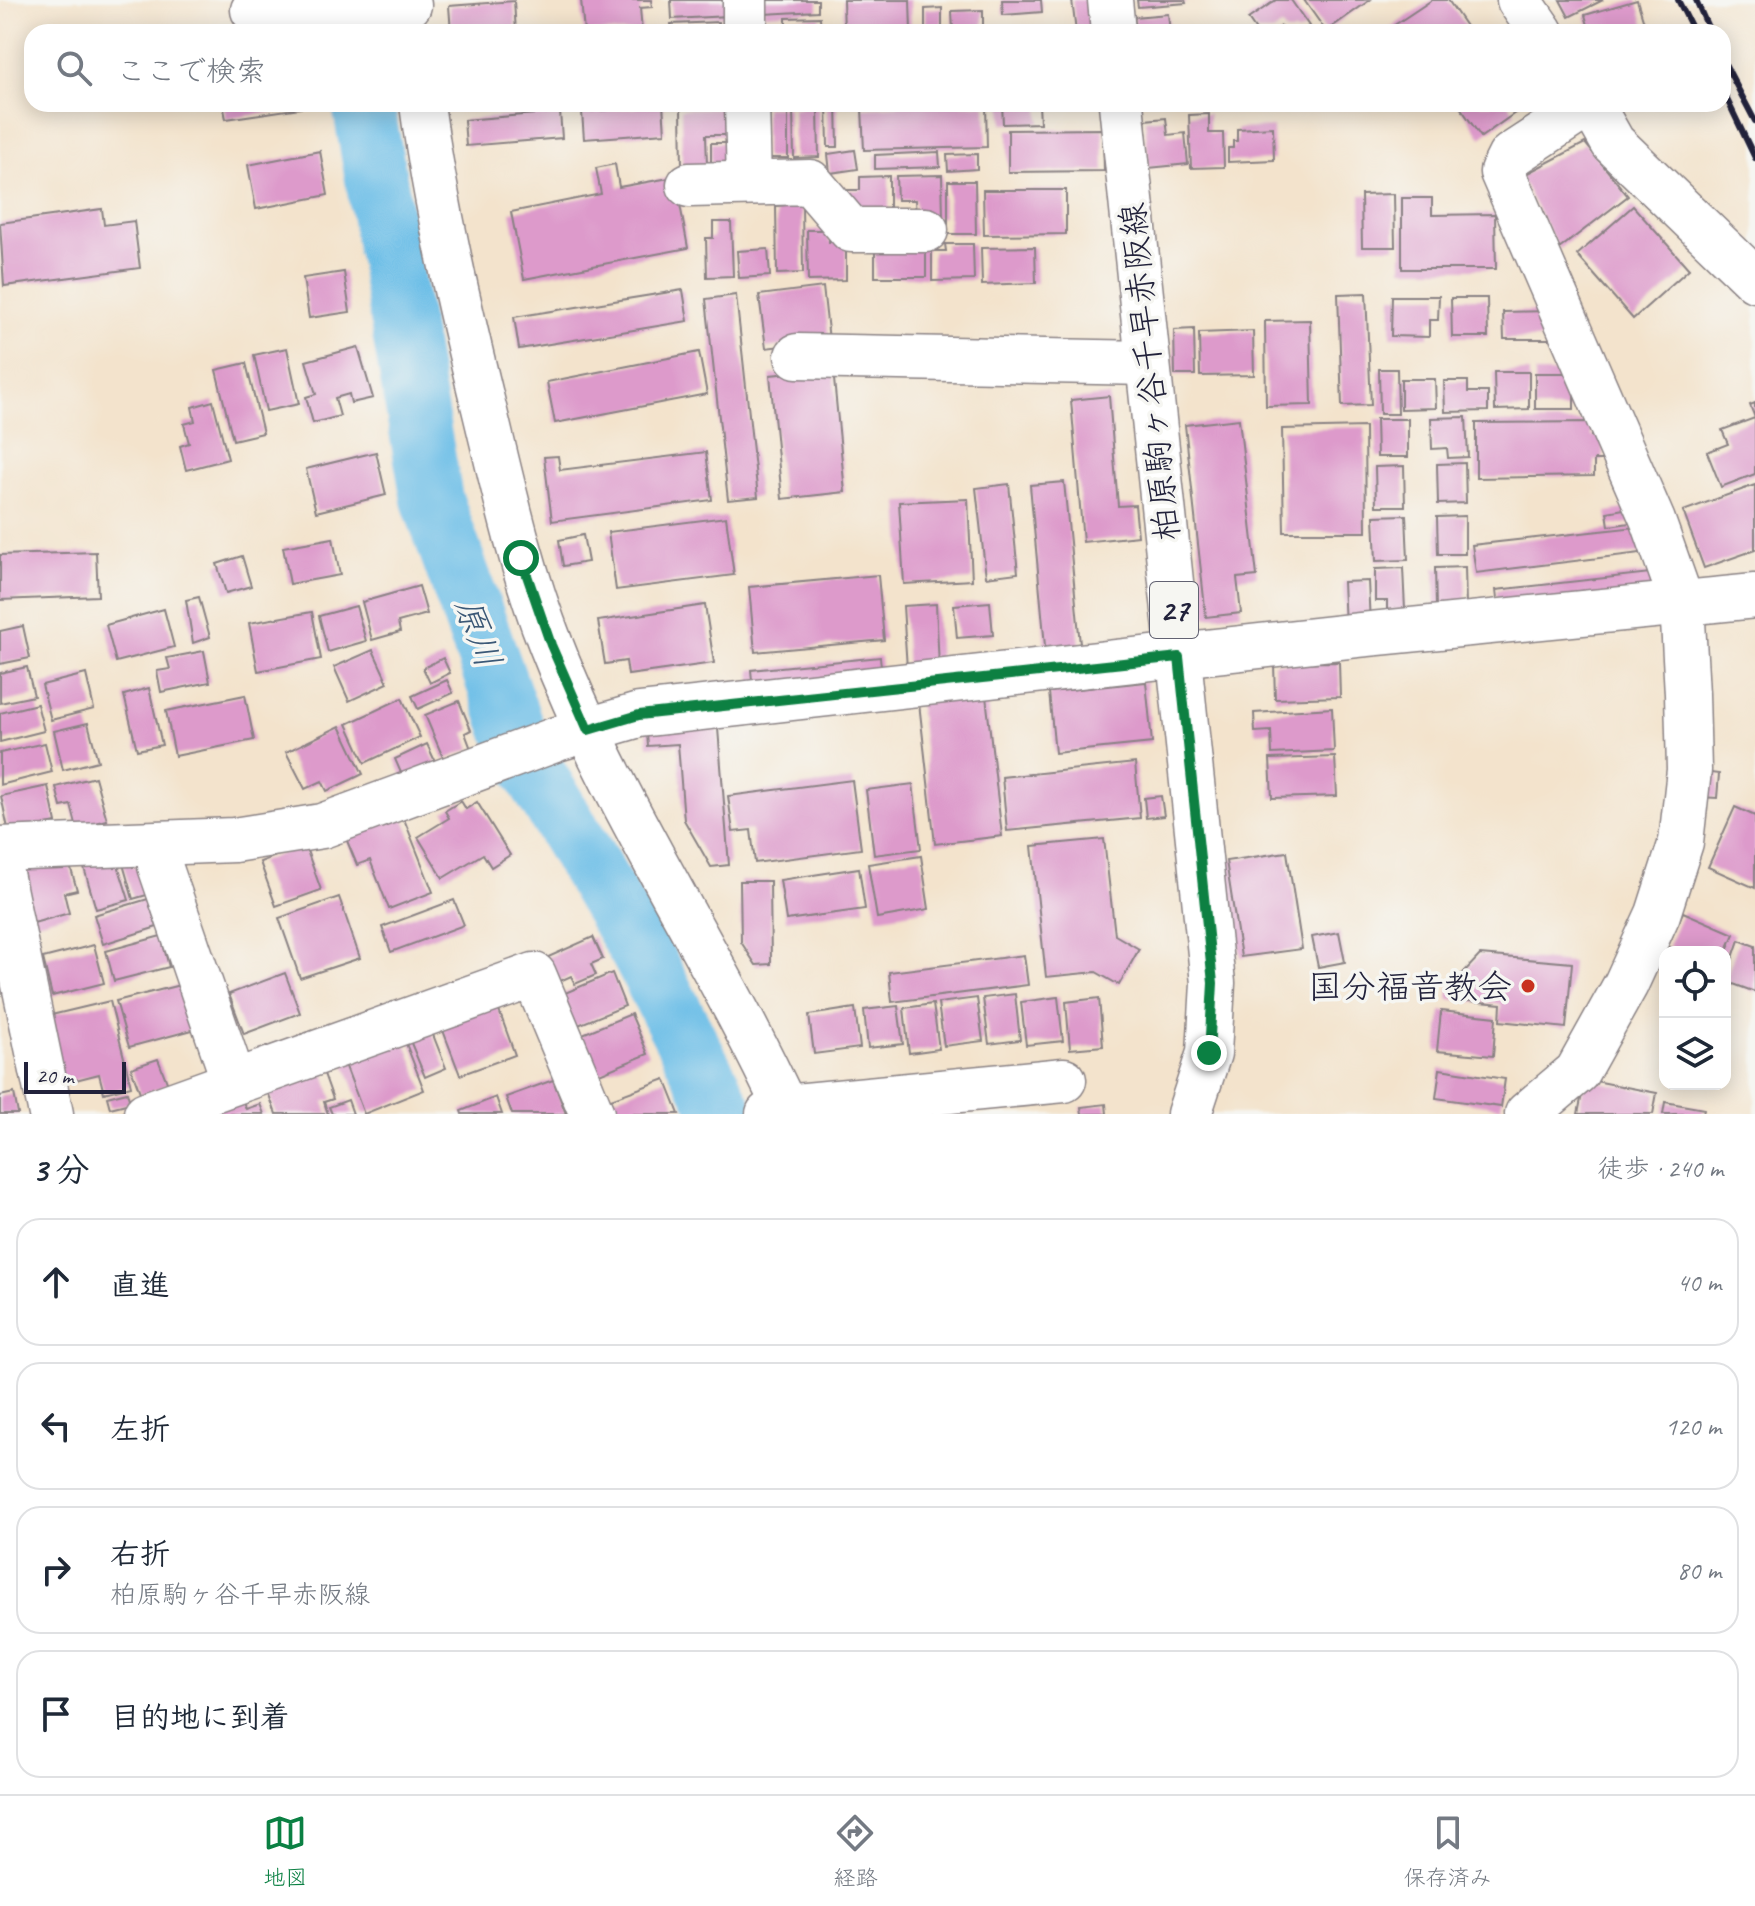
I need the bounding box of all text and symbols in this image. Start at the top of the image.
search box [24,24,1731,112]
icon: search [52,46,96,90]
text: ここで検索 [116,52,266,90]
street label: 柏原駒ヶ谷千早赤阪線 [1110,201,1189,543]
route start [503,540,539,576]
road number: 27 [1150,582,1198,638]
water label: 原川 [444,591,512,674]
map controls [1659,946,1731,1090]
button: locate [1659,946,1731,1018]
place label: 国分福音教会 [1308,965,1512,1008]
marker: 国分福音教会 [1519,977,1537,995]
button: layers [1659,1018,1731,1090]
route end [1191,1035,1227,1071]
scale bar [24,1058,126,1094]
text: 20 m [36,1062,73,1090]
text: 3 分 [32,1148,90,1191]
text: 徒歩 · 240 m [1598,1152,1723,1185]
icon: ahead [34,1260,78,1304]
text: 直進 [110,1266,170,1304]
text: 40 m [1677,1266,1721,1299]
icon: left [34,1404,78,1448]
text: 左折 [110,1410,170,1448]
text: 120 m [1665,1410,1721,1443]
text: 右折 [110,1535,170,1573]
icon: right [34,1548,78,1592]
text: 80 m [1677,1554,1721,1587]
text: 柏原駒ヶ谷千早赤阪線 [110,1578,370,1611]
icon: arrive [34,1692,78,1736]
text: 目的地に到着 [110,1698,290,1736]
tab: 地図 [263,1811,307,1892]
tab: 経路 [833,1811,878,1892]
tab: 保存済み [1404,1811,1492,1892]

